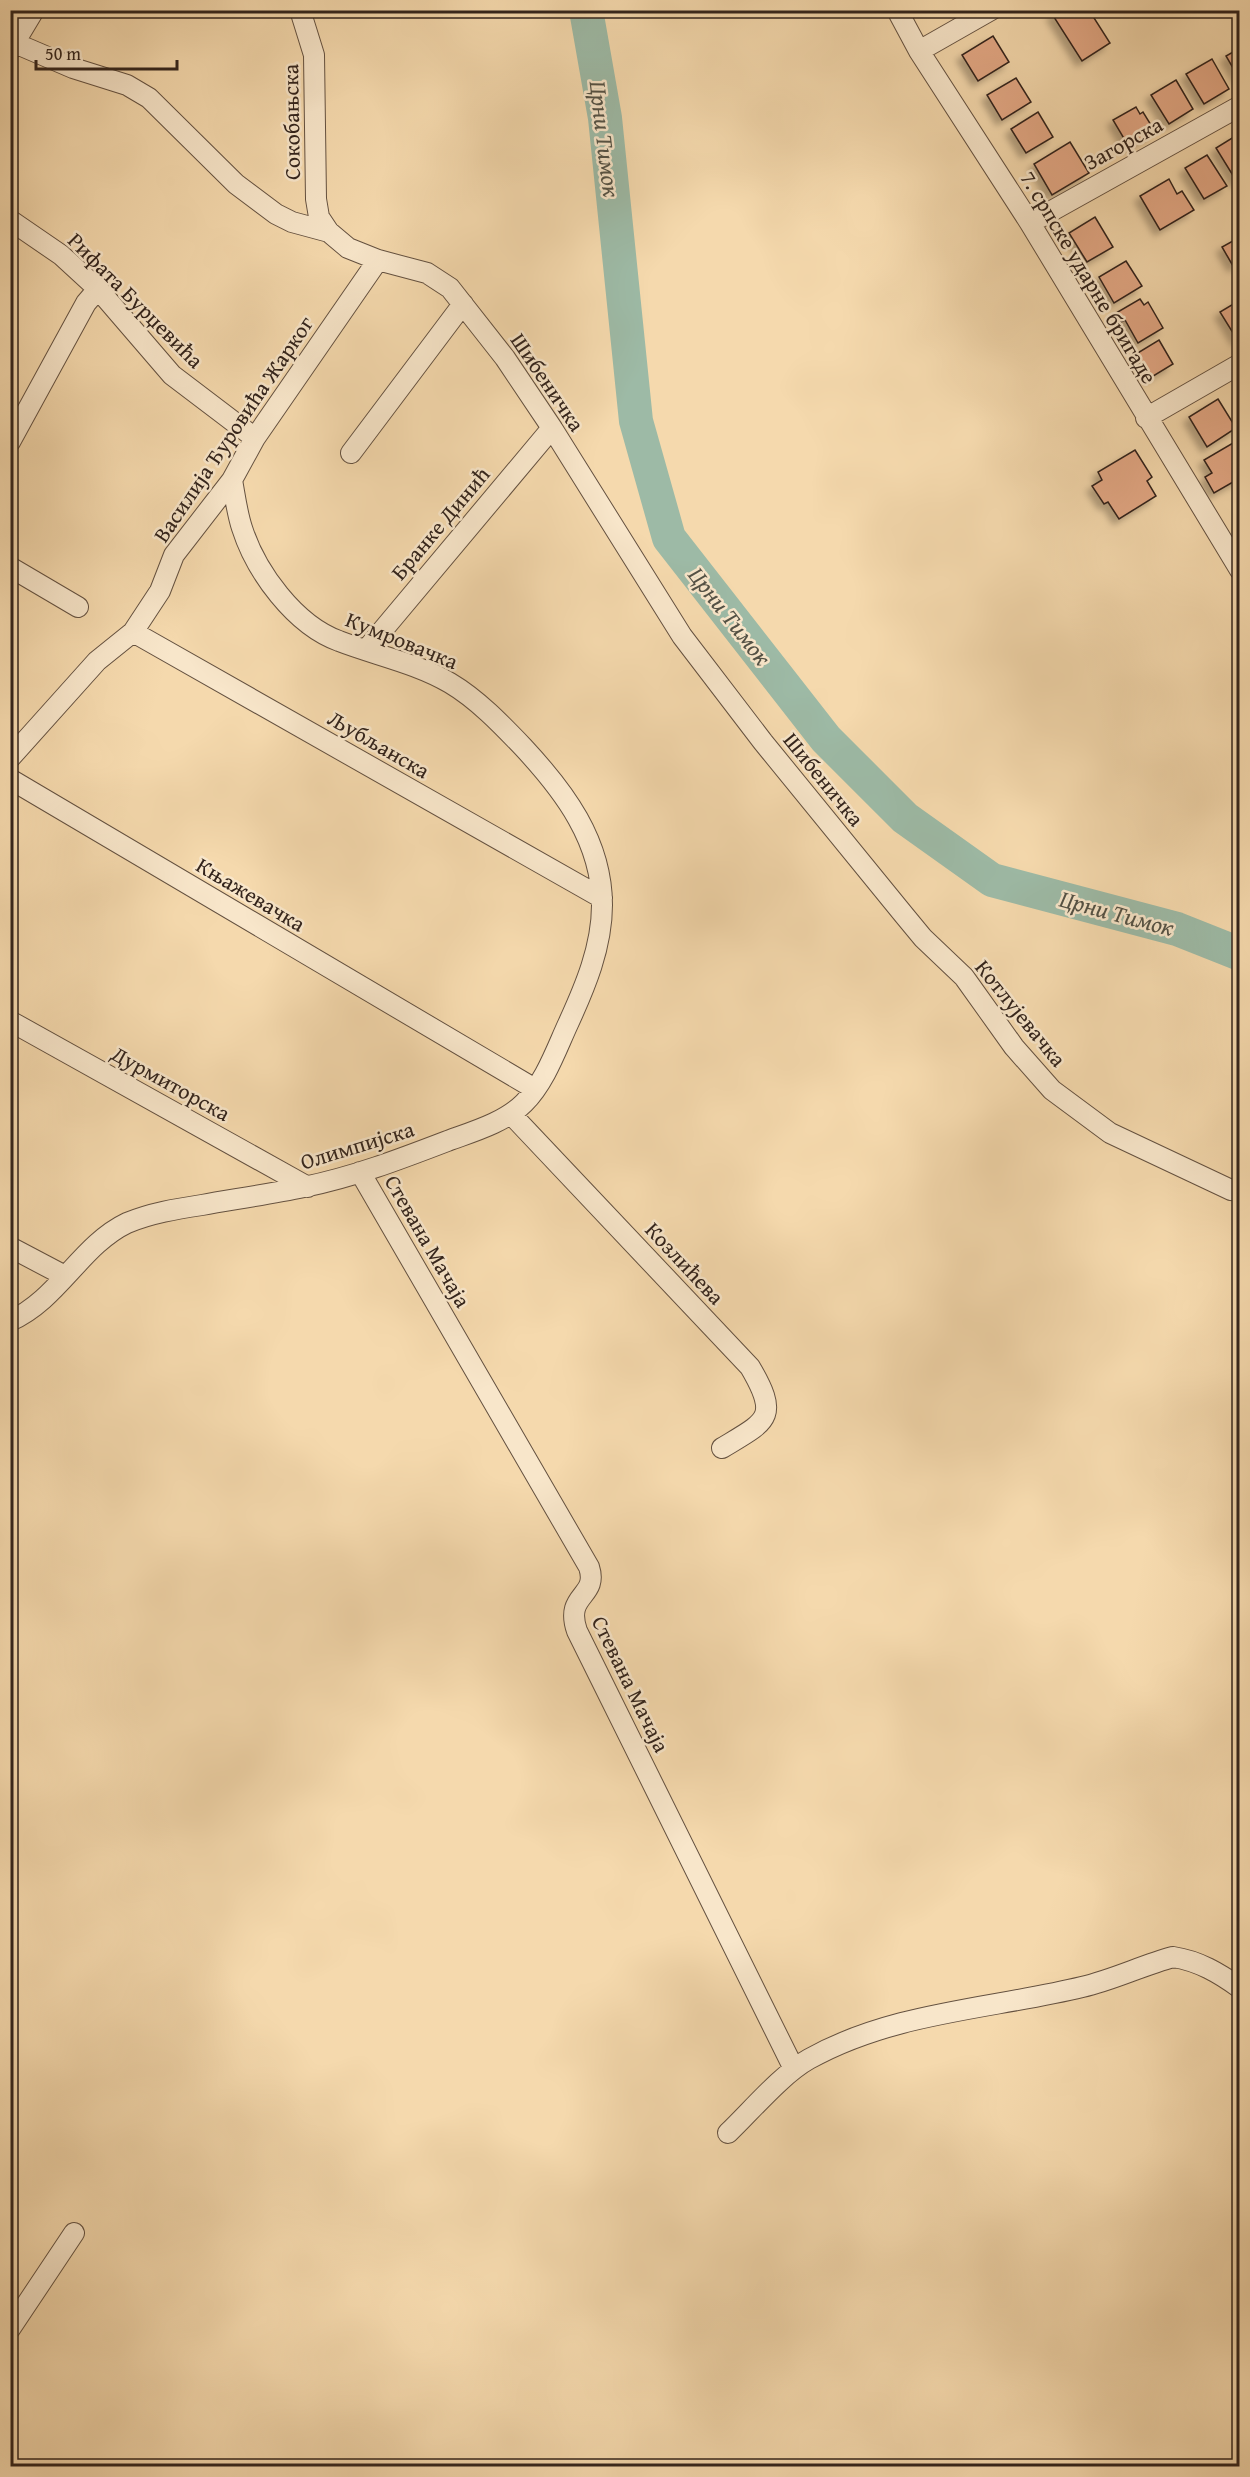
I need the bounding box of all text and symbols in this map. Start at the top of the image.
scale bar [36,33,177,71]
text: 50 m [45,40,81,67]
street label: Сокобањска [274,63,308,180]
water label: Црни Тимок [580,79,630,200]
street label: Загорска [1078,108,1169,178]
street label: 7. српске ударне бригаде [1013,165,1165,389]
street label: Рифата Бурџевића [61,225,212,376]
street label: Василија Ђуровића Жарког [145,309,321,549]
street label: Шибеничка [503,326,593,438]
street label: Бранке Динић [383,459,498,587]
water label: Црни Тимок [680,559,780,673]
street label: Кумровачка [341,603,463,677]
street label: Љубљанска [322,702,436,786]
street label: Шибеничка [776,725,872,833]
street label: Књажевачка [190,849,312,939]
water label: Црни Тимок [1056,881,1178,945]
street label: Котлујевачка [968,952,1075,1074]
street label: Дурмиторска [105,1037,237,1129]
street label: Олимпијска [296,1112,418,1177]
street label: Стевана Мачаја [377,1169,479,1314]
street label: Козлићева [638,1214,732,1312]
street label: Стевана Мачаја [584,1610,678,1758]

